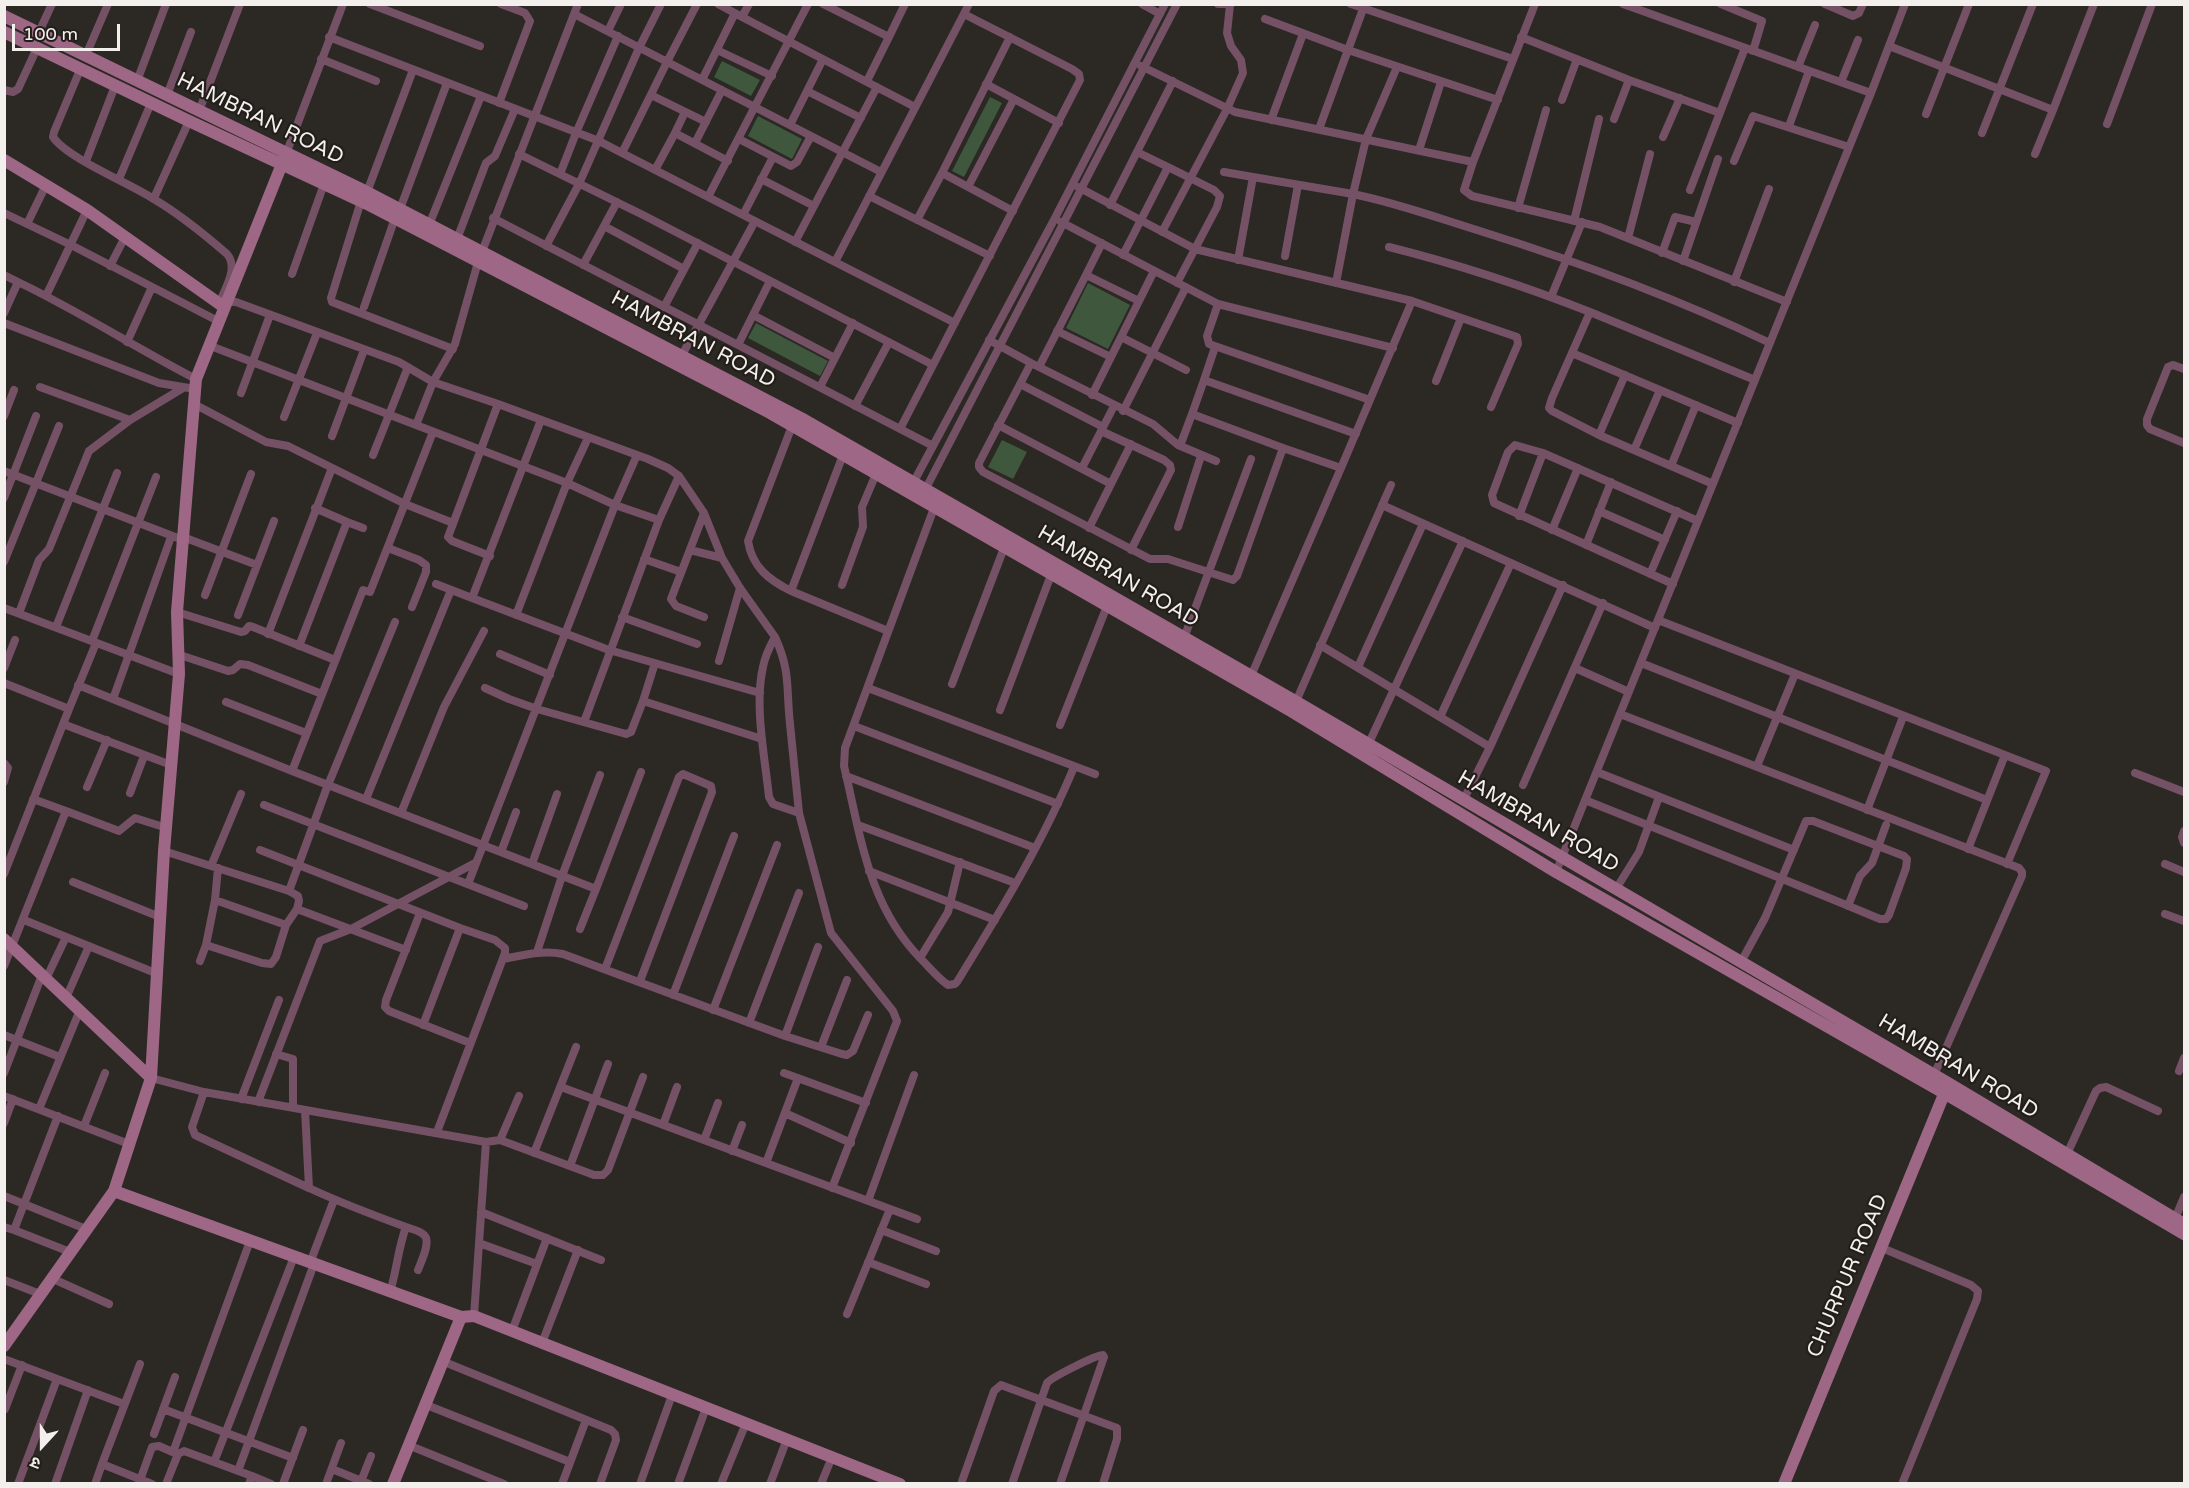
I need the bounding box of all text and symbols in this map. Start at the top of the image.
scale bar [15,12,123,50]
text: 100 m [23,23,78,45]
street label: HAMBRAN ROAD [172,68,348,170]
street label: HAMBRAN ROAD [607,286,779,394]
street label: HAMBRAN ROAD [1033,520,1203,634]
street label: HAMBRAN ROAD [1453,765,1623,879]
street label: HAMBRAN ROAD [1873,1009,2043,1125]
street label: CHURPUR ROAD [1802,1191,1894,1361]
north arrow [12,1416,72,1476]
text: उ [28,1452,44,1474]

